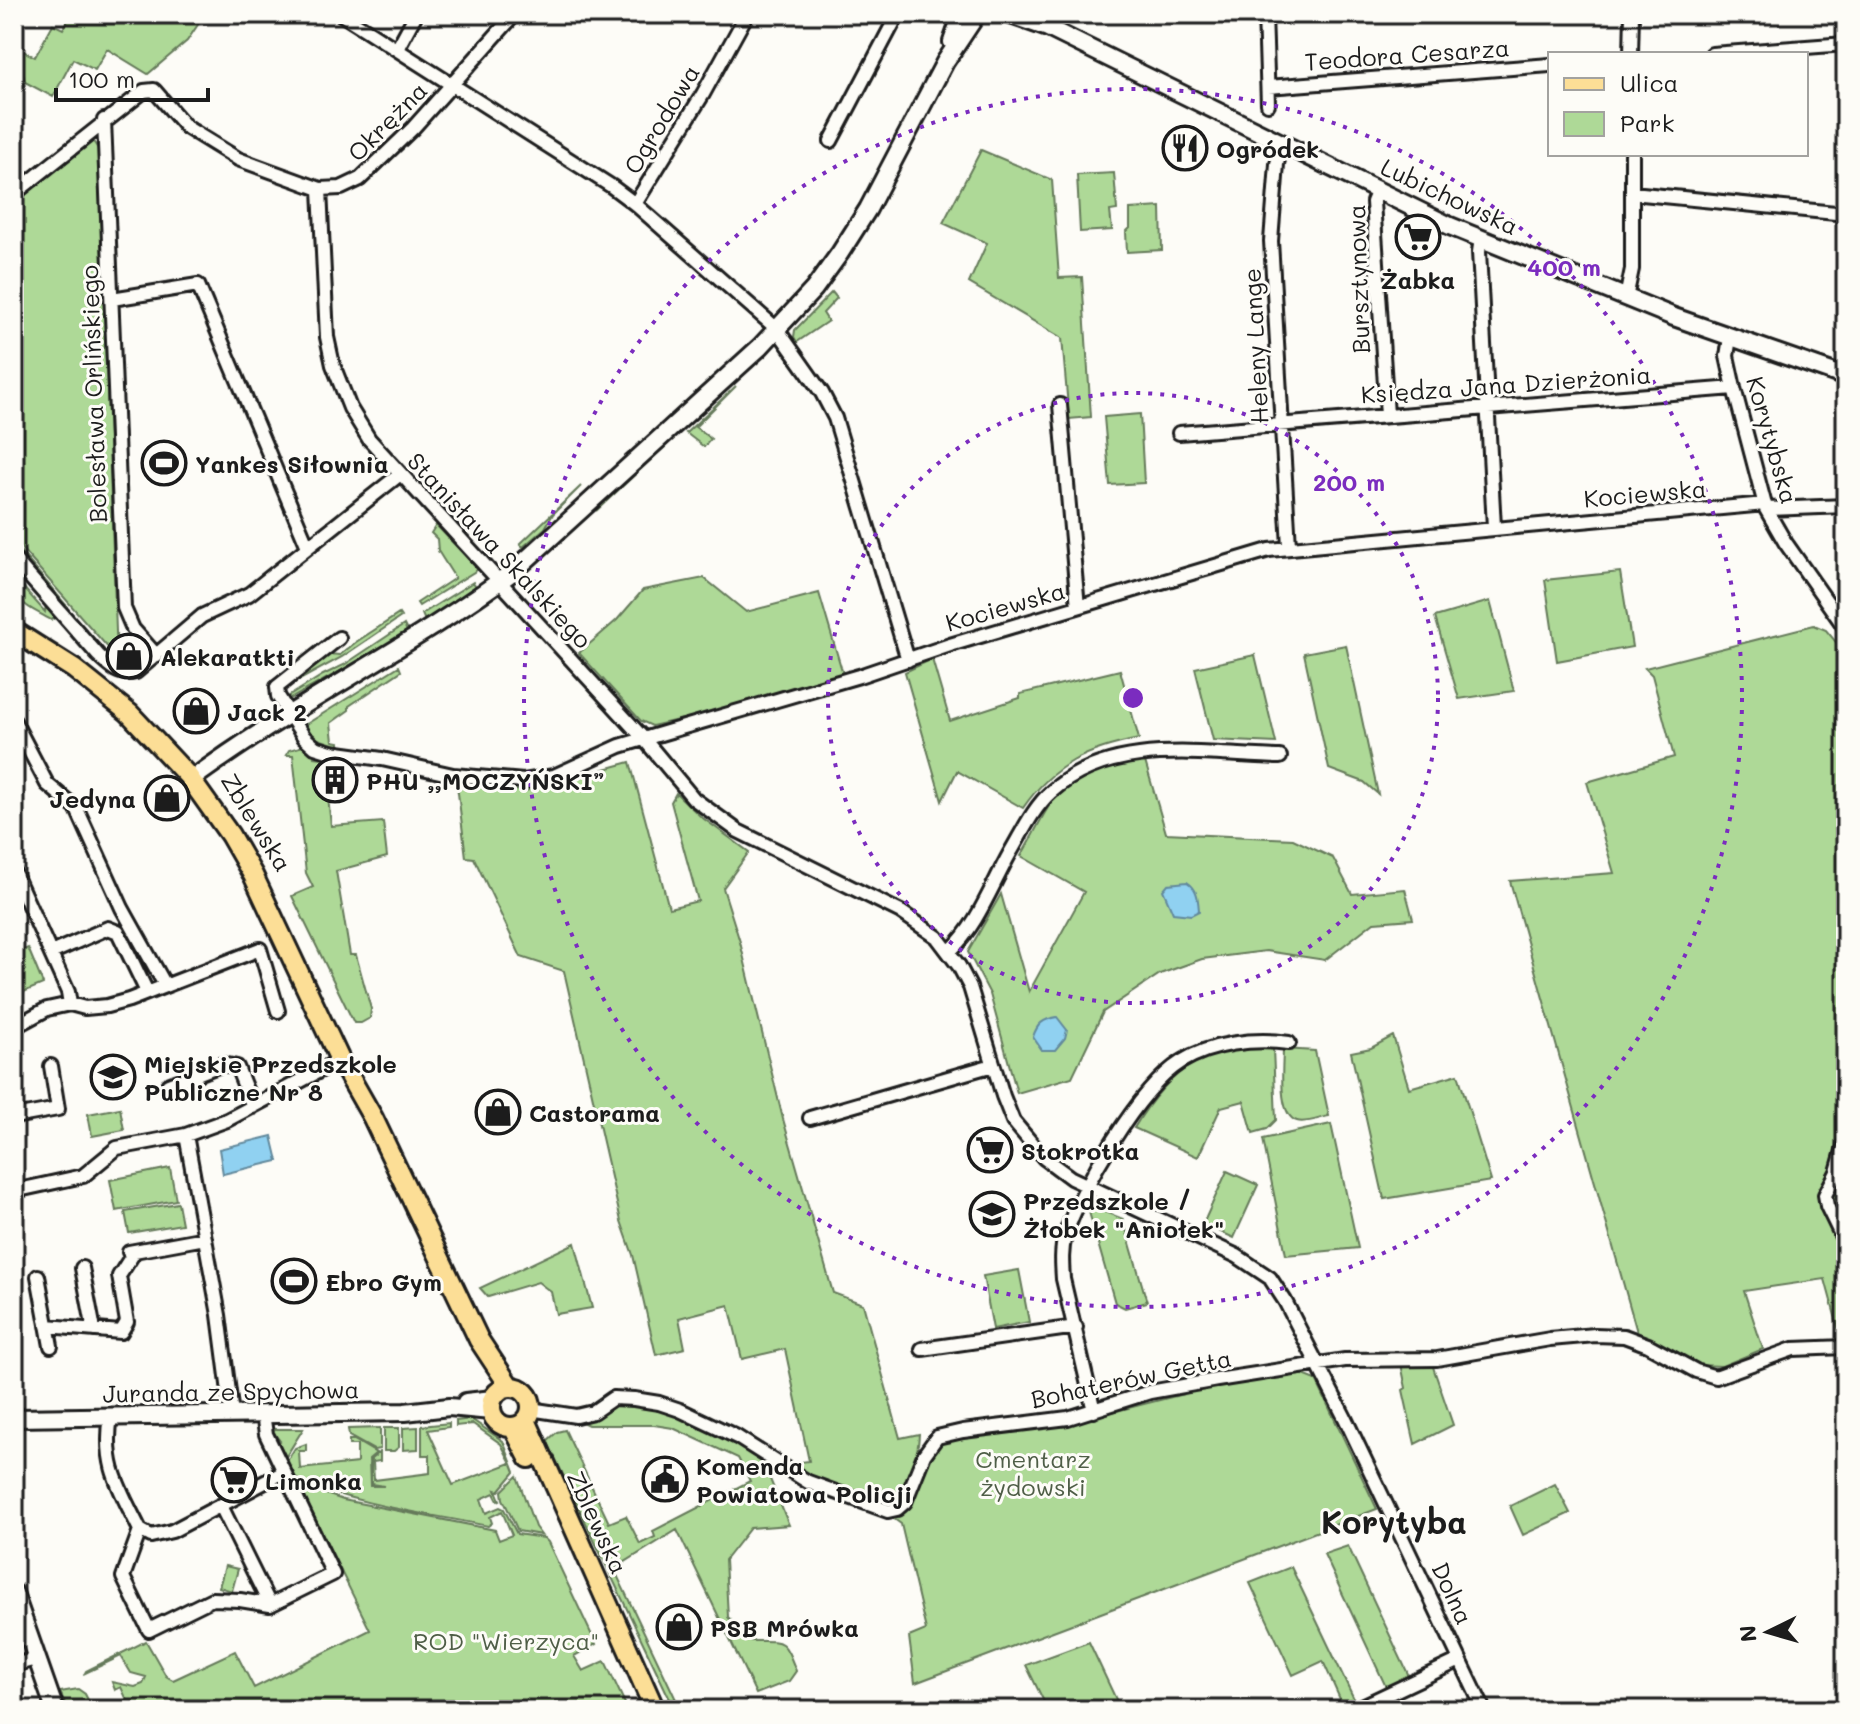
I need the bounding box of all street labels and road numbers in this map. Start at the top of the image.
street label: Teodora Cesarza [1303,31,1511,77]
street label: Ogrodowa [616,59,706,179]
street label: Okrężna [341,75,433,167]
street label: Lubichowska [1376,151,1524,241]
street label: Bursztynowa [1340,204,1376,354]
street label: Bolesława Orlińskiego [73,265,113,523]
street label: Heleny Lange [1235,267,1275,425]
street label: Księdza Jana Dzierżonia [1360,358,1652,410]
street label: Korytybska [1740,373,1806,507]
street label: Stanisława Skalskiego [401,445,599,655]
street label: Kociewska [1582,472,1708,514]
street label: Kociewska [942,574,1068,638]
street label: Zblewska [215,767,299,877]
street label: Bohaterów Getta [1028,1342,1234,1414]
street label: Juranda ze Spychowa [102,1373,360,1409]
street label: Zblewska [561,1465,635,1579]
street label: Dolna [1425,1557,1481,1629]

